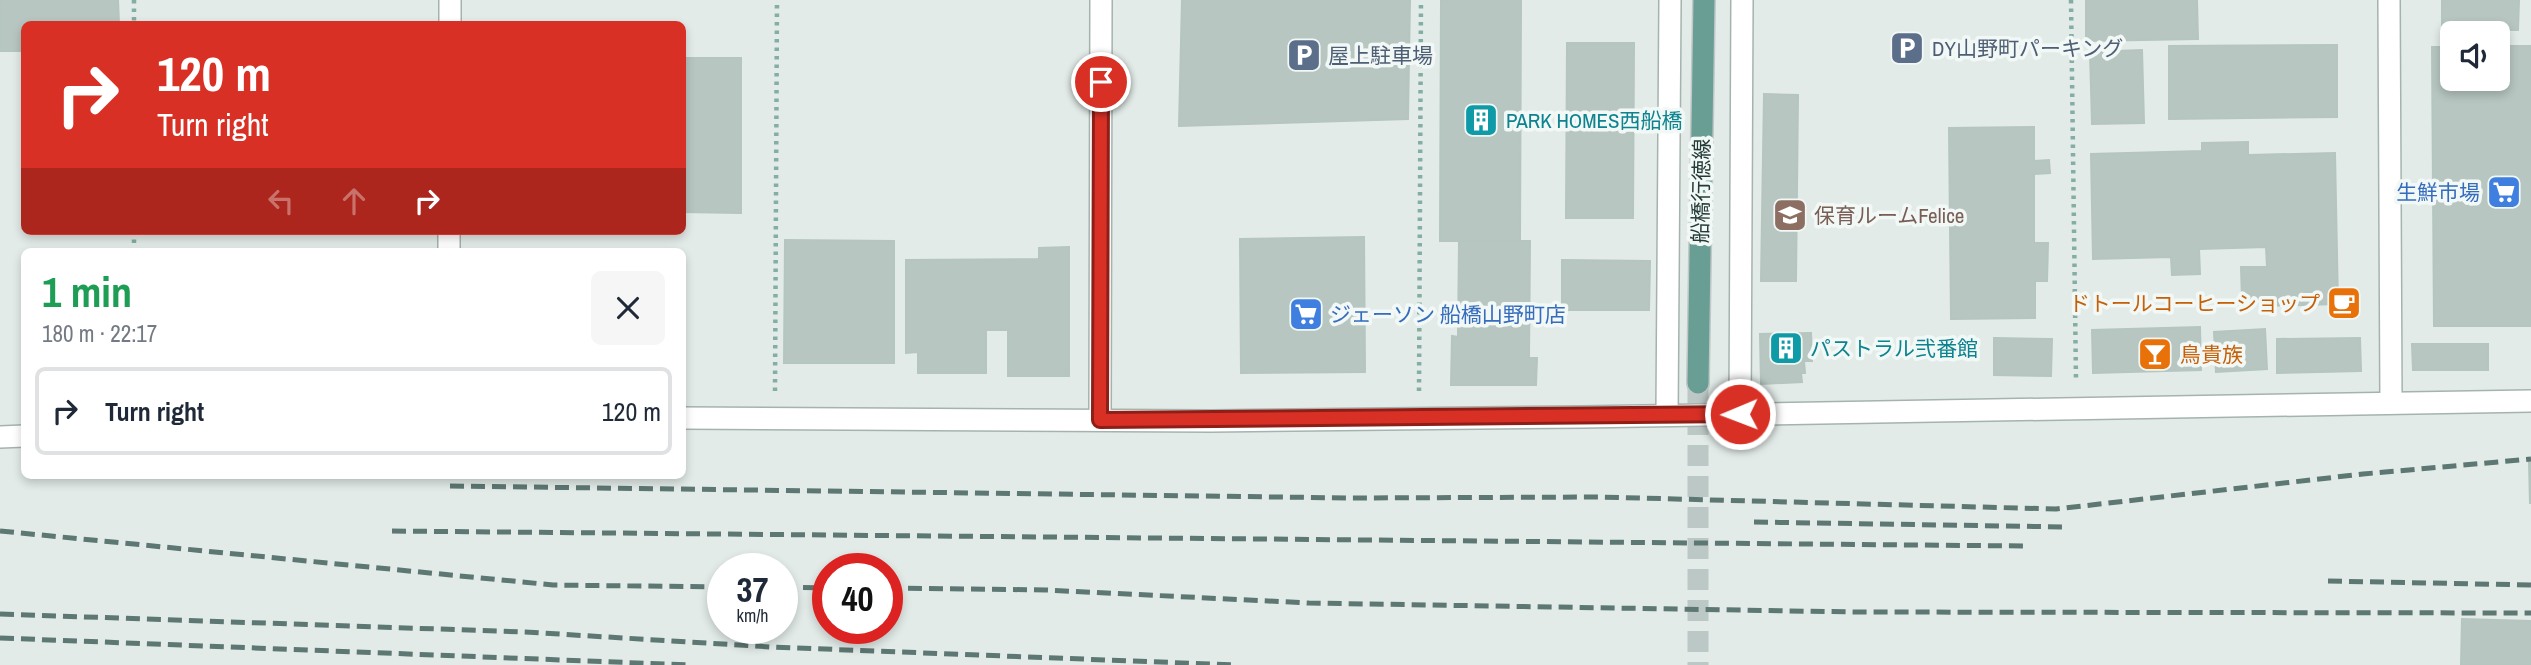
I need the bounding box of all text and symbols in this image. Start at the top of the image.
map controls [2440,21,2510,91]
button: sound [2440,21,2510,91]
parking icon: DY山野町パーキング [1888,29,1926,67]
place label: DY山野町パーキング [1932,34,2123,63]
parking icon: 屋上駐車場 [1285,36,1323,74]
text: 120 m [157,40,271,106]
place label: 屋上駐車場 [1328,41,1433,70]
icon: right [42,49,133,140]
pin [1071,52,1131,112]
icon: arrive [1082,63,1120,101]
building icon: PARK HOMES西船橋 [1462,101,1500,139]
text: Turn right [157,103,269,146]
place label: PARK HOMES西船橋 [1506,106,1683,135]
street label: 船橋行徳線 [1686,138,1716,244]
supermarket icon: 生鮮市場 [2485,173,2523,211]
place label: 生鮮市場 [2396,178,2480,207]
icon: left [262,182,300,220]
icon: ahead [335,182,373,220]
icon: right [408,182,446,220]
school or university icon: 保育ルームFelice [1771,196,1809,234]
place label: 保育ルームFelice [1814,201,1964,230]
text: 1 min [42,264,132,320]
button: close [591,271,665,345]
cafe icon: ドトールコーヒーショップ [2325,284,2363,322]
place label: ドトールコーヒーショップ [2069,289,2320,318]
supermarket icon: ジェーソン 船橋山野町店 [1287,295,1325,333]
place label: ジェーソン 船橋山野町店 [1330,300,1566,329]
text: 180 m · 22:17 [42,318,157,349]
building icon: パストラル弐番館 [1767,329,1805,367]
place label: パストラル弐番館 [1810,334,1978,363]
bar icon: 鳥貴族 [2136,335,2174,373]
place label: 鳥貴族 [2180,340,2243,369]
position arrow [1703,377,1777,451]
icon: right [46,392,84,430]
text: Turn right [105,394,204,429]
text: 120 m [602,394,661,429]
speed limit sign: 40 [812,553,903,644]
text: 37 [737,566,768,613]
text: km/h [737,603,769,628]

